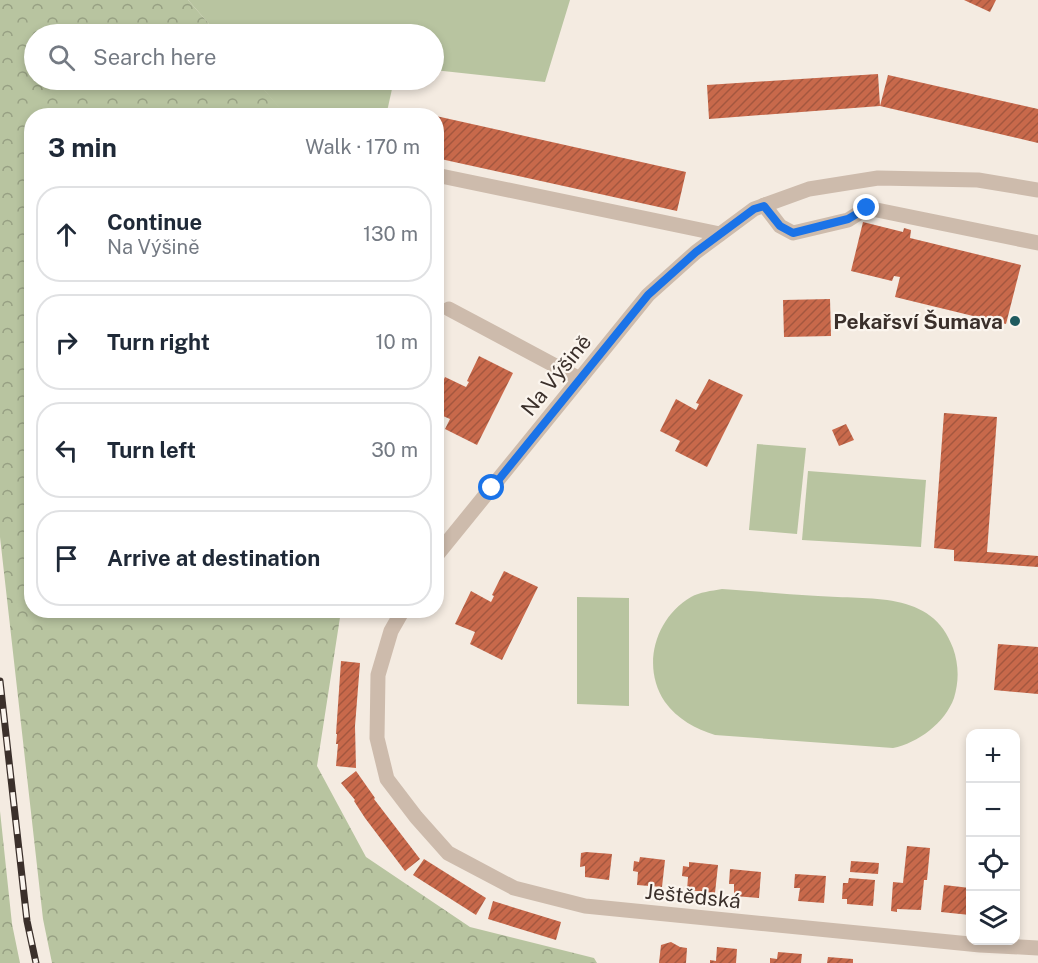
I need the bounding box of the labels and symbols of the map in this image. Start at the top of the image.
route end [853,194,879,220]
place label: Pekařsví Šumava [833,309,1003,334]
marker: Pekařsví Šumava [1008,314,1022,328]
street label: Na Výšině [516,329,596,421]
route start [478,474,504,500]
street label: Ještědská [644,879,742,913]

